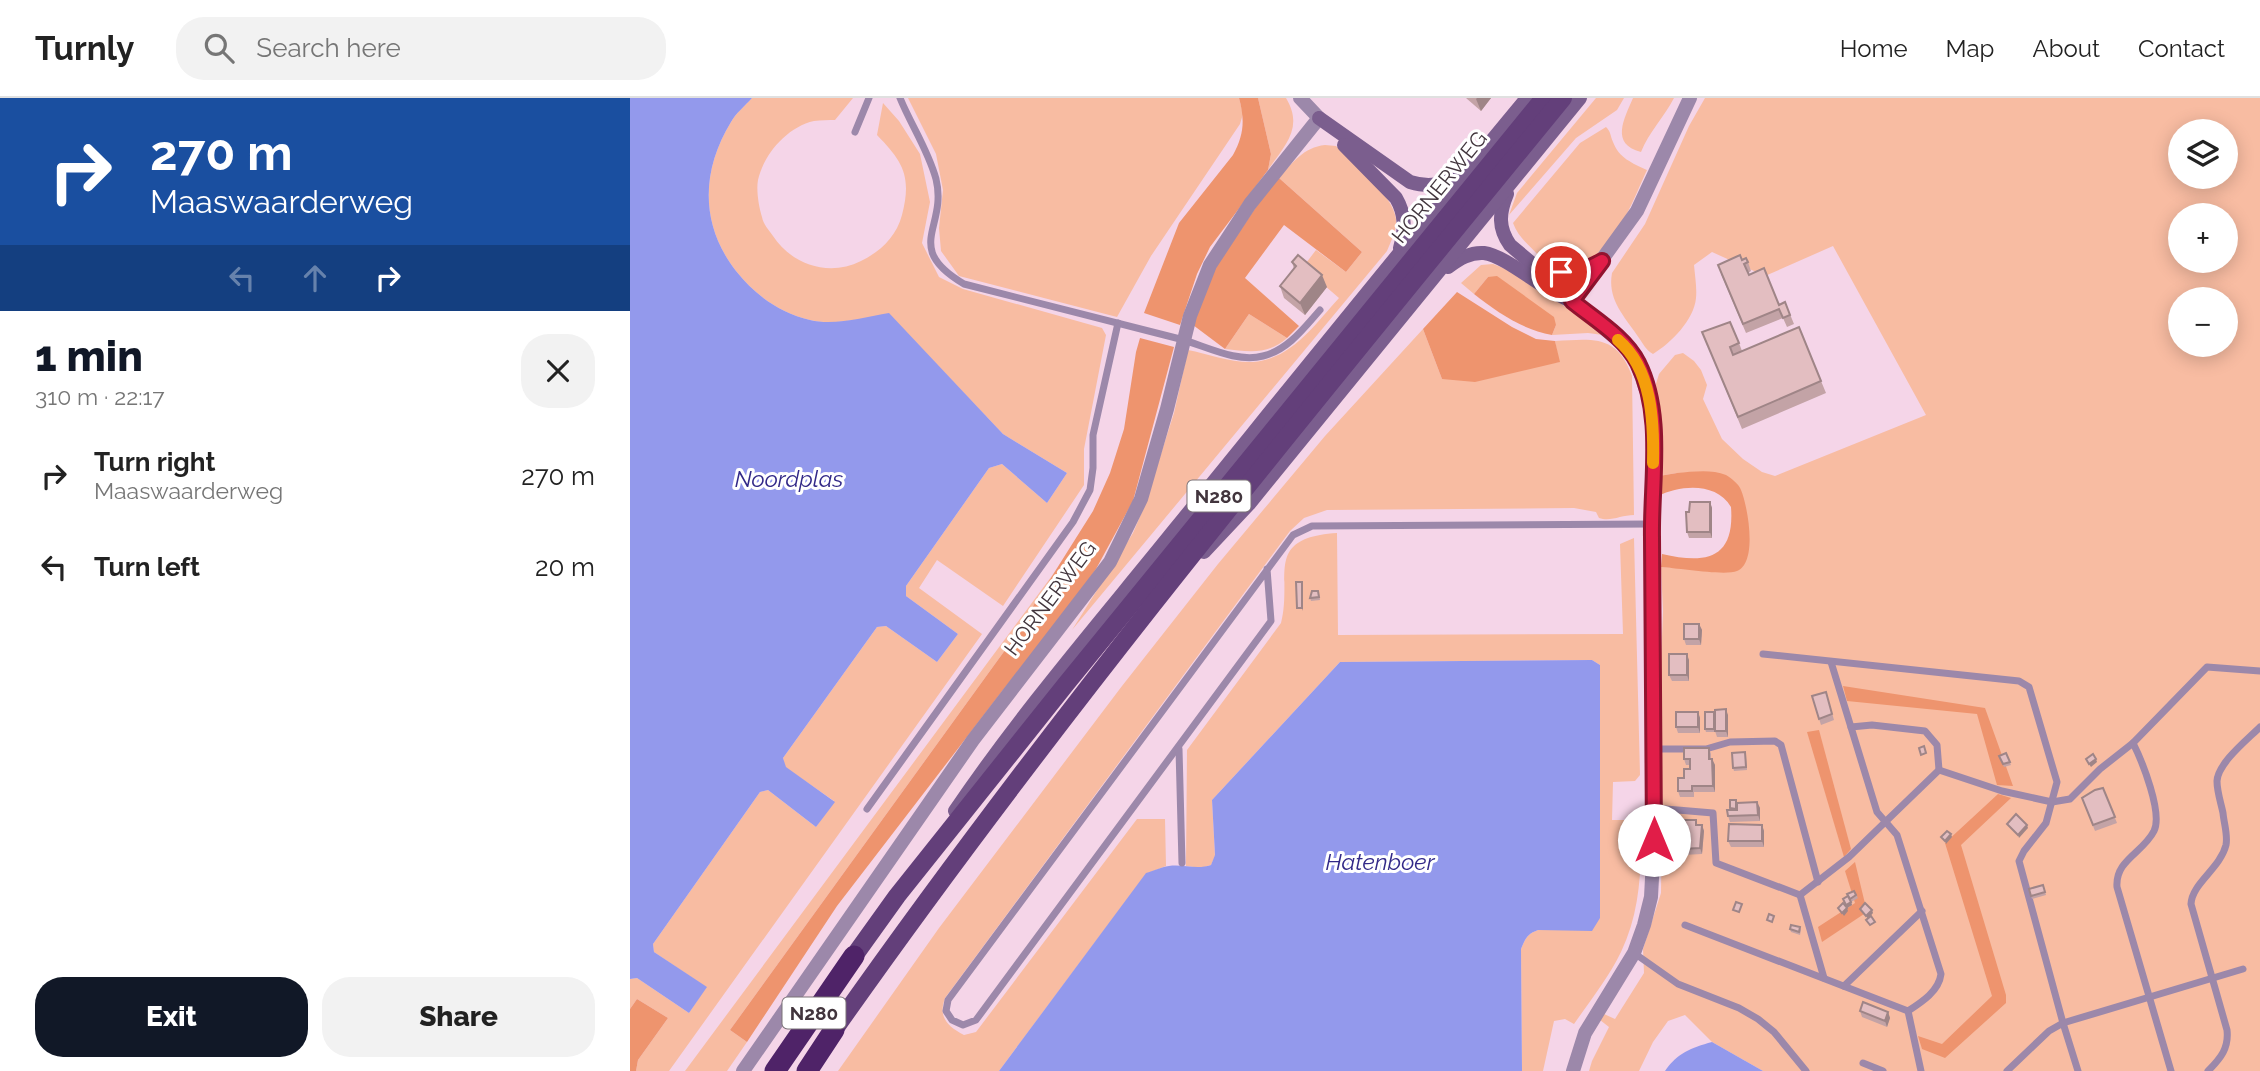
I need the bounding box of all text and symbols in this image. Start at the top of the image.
search box [176,17,666,80]
text: Turnly [35,29,134,68]
icon: search [200,29,238,67]
text: Search here [256,33,401,63]
text: Home [1840,34,1908,63]
text: Map [1946,34,1994,63]
text: About [2032,34,2100,63]
text: Contact [2138,34,2225,63]
map controls [2168,119,2238,357]
button: layers [2168,119,2238,189]
text: 270 m [150,124,293,181]
icon: right [35,126,126,217]
street label: HORNERWEG [1386,126,1492,248]
text: Maaswaarderweg [150,183,413,220]
button: + [2168,203,2238,273]
pin [1531,242,1591,302]
icon: arrive [1542,253,1580,291]
icon: left [223,259,261,297]
icon: ahead [296,259,334,297]
icon: right [369,259,407,297]
button: − [2168,287,2238,357]
text: 1 min [35,332,143,381]
button: close [521,334,595,408]
text: 310 m · 22:17 [35,383,165,410]
text: Turn right [94,447,215,477]
icon: right [35,457,73,495]
text: 270 m [521,461,595,491]
water label: Noordplas [735,465,844,492]
text: Maaswaarderweg [94,477,283,504]
road number: N280 [1188,480,1250,512]
street label: HORNERWEG [999,536,1101,660]
icon: left [35,548,73,586]
text: Turn left [94,552,200,582]
text: 20 m [535,552,595,582]
position arrow [1617,803,1691,877]
water label: Hatenboer [1325,848,1436,875]
button: Exit [35,977,308,1057]
button: Share [322,977,595,1057]
road number: N280 [782,998,846,1029]

